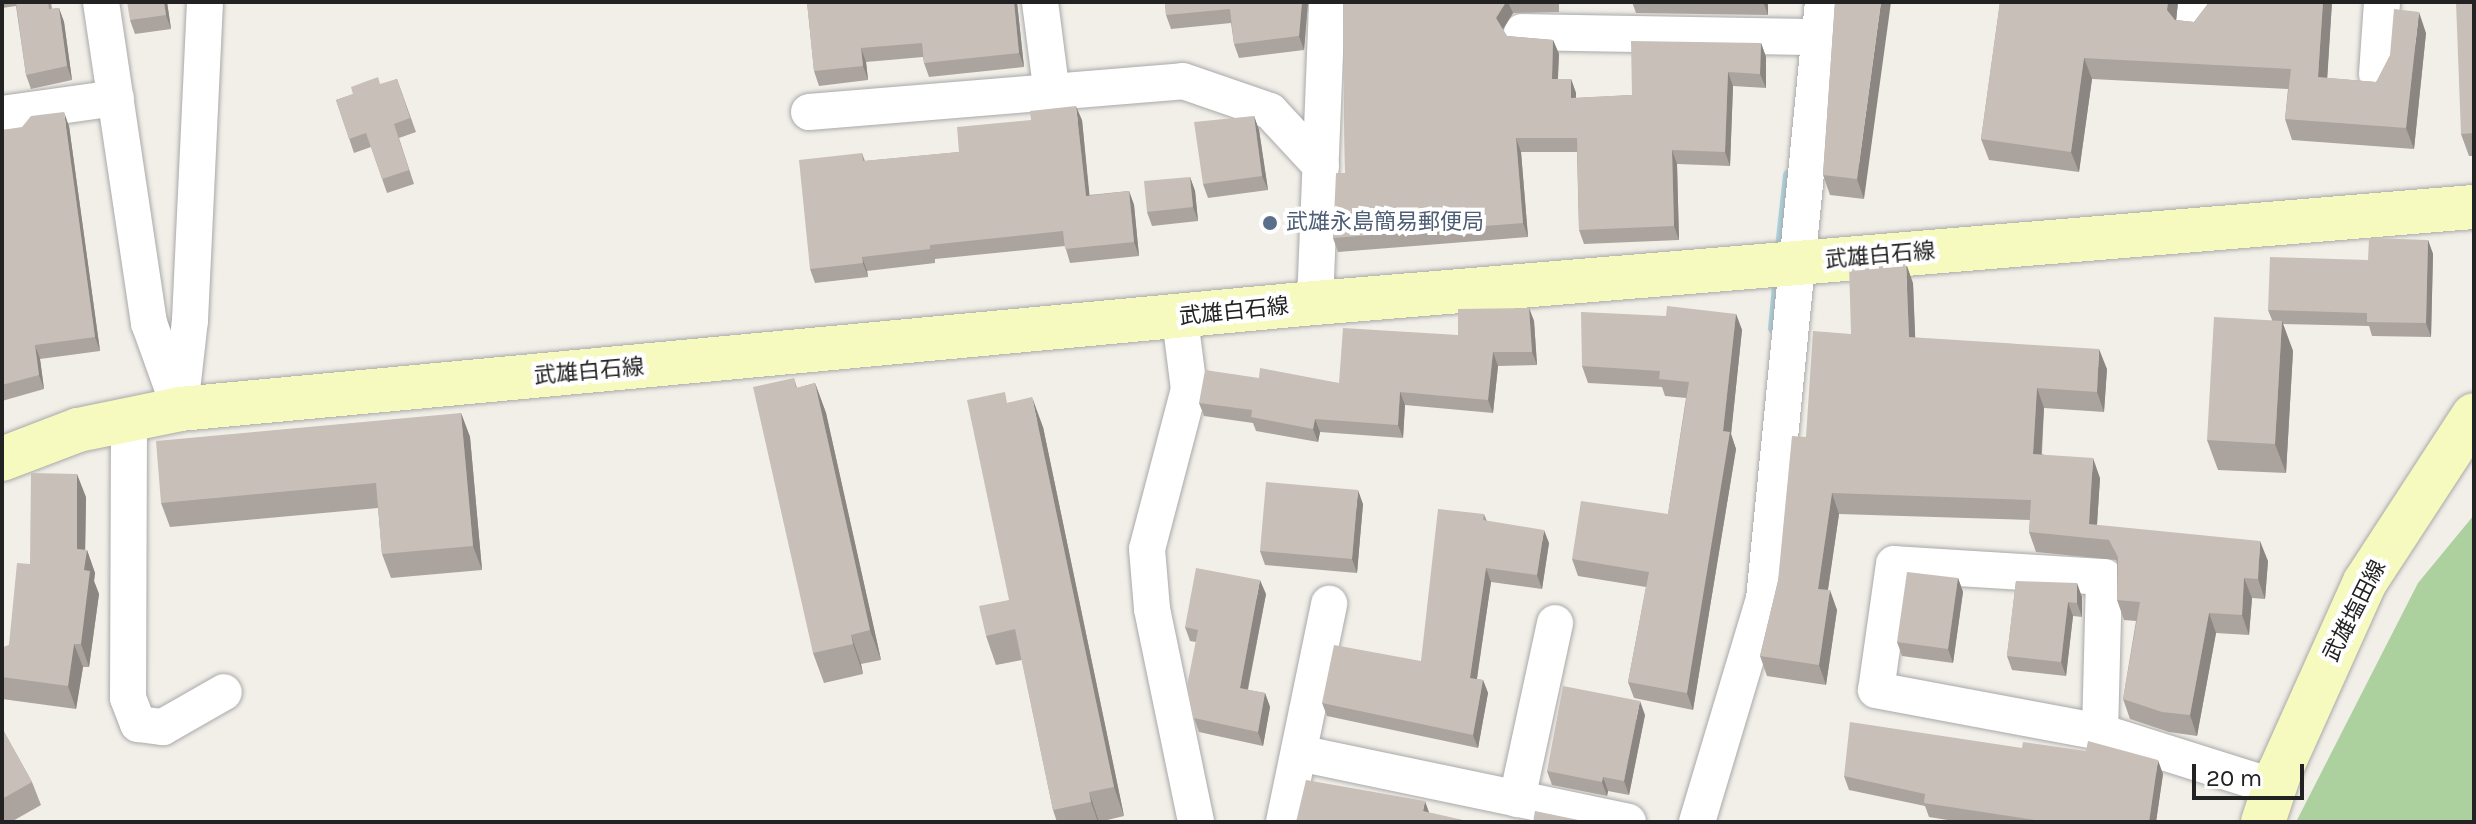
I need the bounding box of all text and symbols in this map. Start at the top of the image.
place label: 武雄永島簡易郵便局 [1286,210,1484,236]
marker: 武雄永島簡易郵便局 [1261,214,1279,232]
street label: 武雄白石線 [1824,238,1936,274]
street label: 武雄白石線 [1178,293,1290,331]
street label: 武雄白石線 [533,354,645,390]
street label: 武雄塩田線 [2318,556,2392,666]
scale bar [2196,748,2308,798]
text: 20 m [2206,764,2262,792]

